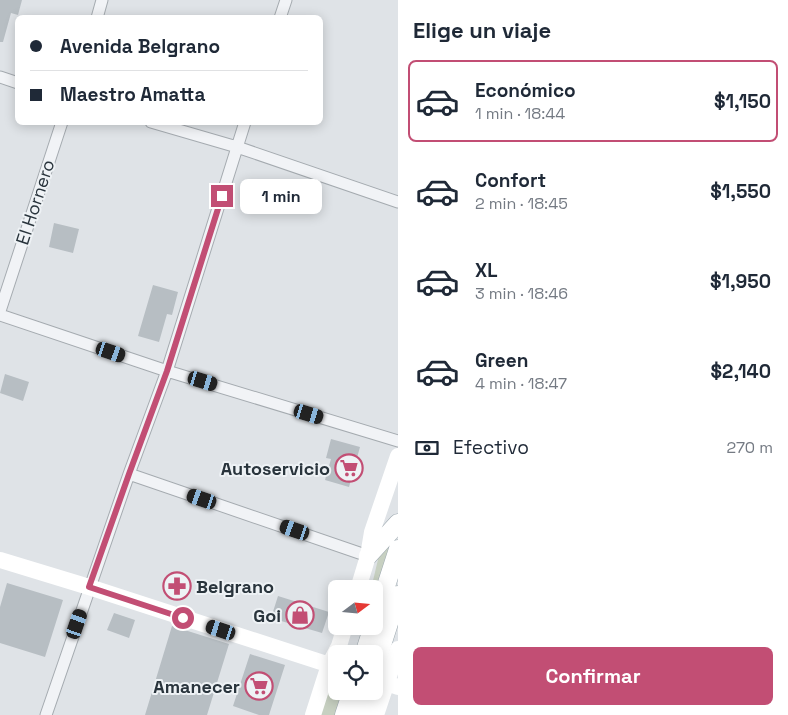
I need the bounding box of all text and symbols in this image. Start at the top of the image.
text: Elige un viaje [413,16,551,44]
text: Avenida Belgrano [60,34,220,59]
text: Económico [475,78,576,103]
icon: car [415,79,460,124]
text: Maestro Amatta [60,82,205,107]
text: $1,150 [714,89,771,114]
text: 1 min · 18:44 [475,103,565,124]
street label: El Hornero [10,157,60,247]
text: Confort [475,168,546,193]
icon: car [415,169,460,214]
callout: 1 min [240,178,322,214]
text: $1,550 [710,179,771,204]
route end [211,185,233,207]
text: 1 min [261,186,301,207]
text: 2 min · 18:45 [475,193,568,214]
text: XL [475,258,498,283]
icon: car [415,259,460,304]
text: $1,950 [710,269,771,294]
text: 3 min · 18:46 [475,283,568,304]
car [94,340,127,364]
text: Green [475,348,528,373]
icon: car [415,349,460,394]
text: $2,140 [711,359,771,384]
car [186,369,219,393]
text: 4 min · 18:47 [475,373,567,394]
car [292,402,325,426]
icon: cash [413,434,441,462]
text: Efectivo [453,435,529,460]
text: 270 m [726,437,773,458]
supermarket icon: Autoservicio [334,453,364,483]
place label: Autoservicio [221,457,330,480]
car [185,487,218,511]
car [278,518,311,542]
pharmacy icon: Belgrano [162,571,192,601]
place label: Belgrano [196,575,274,598]
north arrow [328,580,382,635]
map controls [328,580,383,700]
shop icon: Goi [285,600,315,630]
place label: Goi [253,604,281,627]
car [65,607,88,641]
route start [172,607,194,629]
car [204,618,237,642]
button: locate [328,645,383,700]
button: Confirmar [413,647,773,705]
supermarket icon: Amanecer [244,671,274,701]
place label: Amanecer [153,675,240,698]

